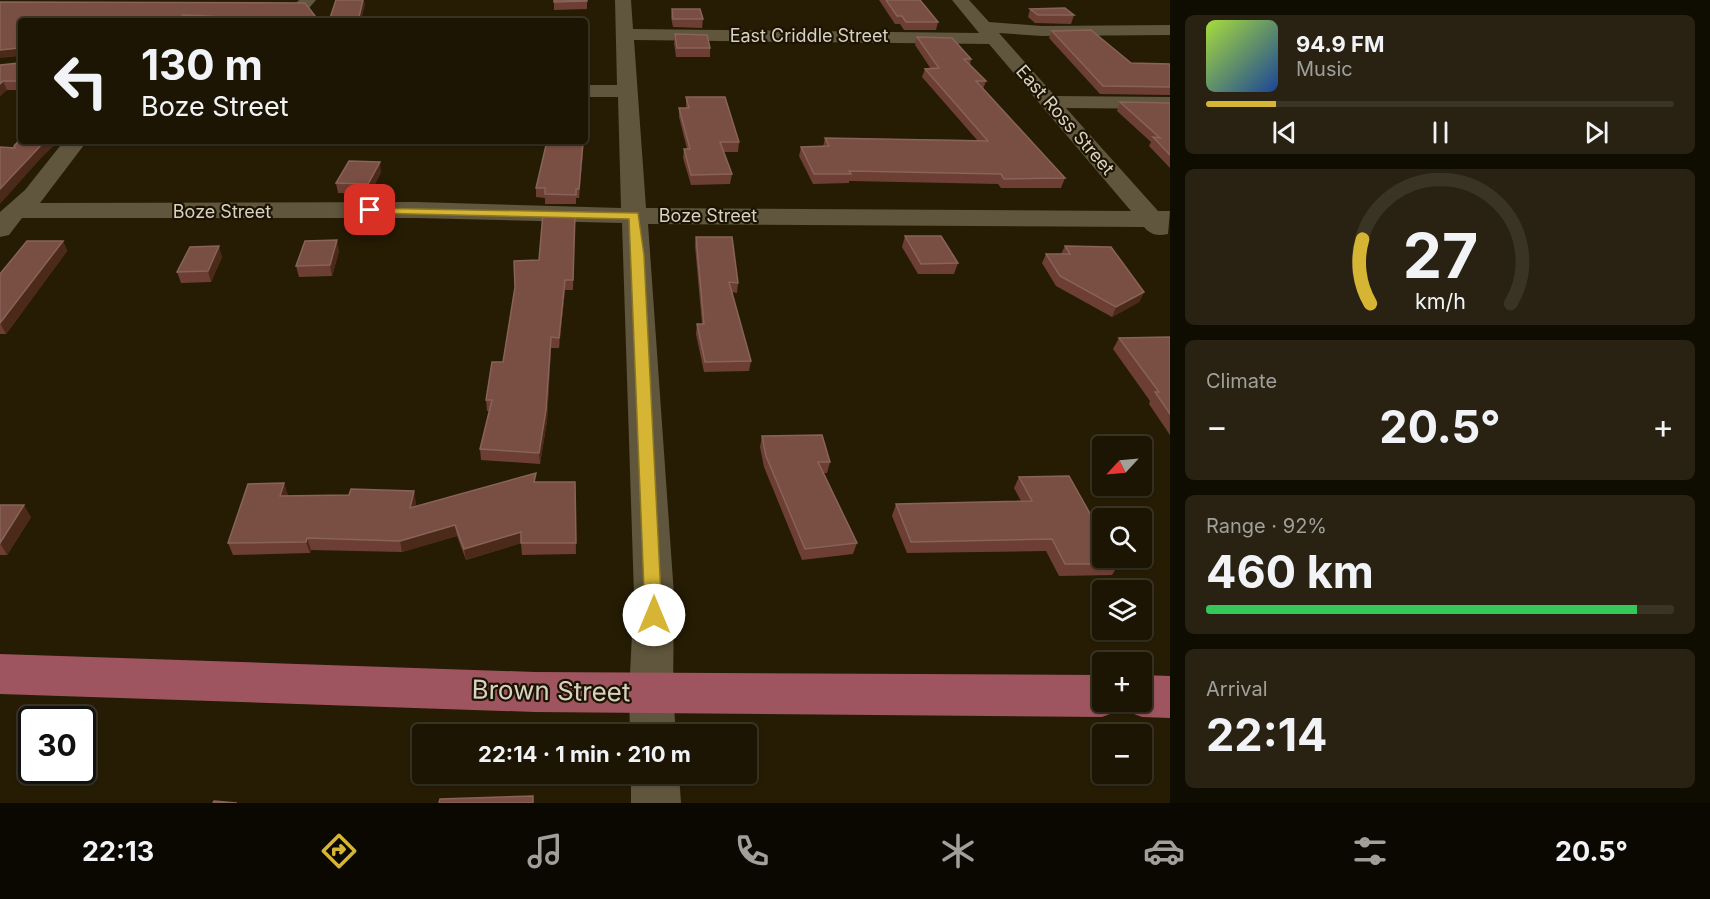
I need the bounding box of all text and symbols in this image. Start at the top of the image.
street label: East Criddle Street [730,25,888,46]
text: 94.9 FM [1296,31,1384,57]
text: 130 m [141,39,263,90]
icon: left [42,42,120,120]
text: Music [1296,57,1353,81]
street label: East Ross Street [1012,61,1119,179]
text: Boze Street [141,90,289,123]
icon: previous [1268,116,1301,149]
icon: pause [1424,116,1457,149]
icon: next [1580,116,1613,149]
pin [344,184,395,235]
icon: arrive [353,193,386,226]
street label: Boze Street [173,201,271,222]
street label: Boze Street [659,205,757,226]
text: 27 [1402,218,1478,293]
text: km/h [1415,289,1465,315]
text: Climate [1206,369,1277,393]
text: 20.5° [1379,399,1501,454]
text: − [1206,406,1228,446]
text: + [1652,406,1674,446]
north arrow [1092,436,1152,496]
map controls [1092,436,1152,784]
button: search [1092,508,1152,568]
text: Range · 92% [1206,514,1327,538]
text: 460 km [1206,544,1374,599]
button: layers [1092,580,1152,640]
position arrow [622,583,686,647]
button: + [1092,652,1152,712]
street label: Brown Street [471,674,631,707]
text: Arrival [1206,677,1268,701]
speed limit sign: 30 [18,706,96,784]
text: 22:14 [1206,707,1328,762]
button: − [1092,724,1152,784]
text: 22:14 · 1 min · 210 m [478,741,691,767]
icon: directions [318,830,360,872]
icon: music [524,830,566,872]
icon: phone [731,830,773,872]
icon: climate [937,830,979,872]
icon: car [1143,830,1185,872]
icon: filters [1349,830,1391,872]
text: 22:13 [82,835,154,868]
text: 20.5° [1555,835,1628,868]

